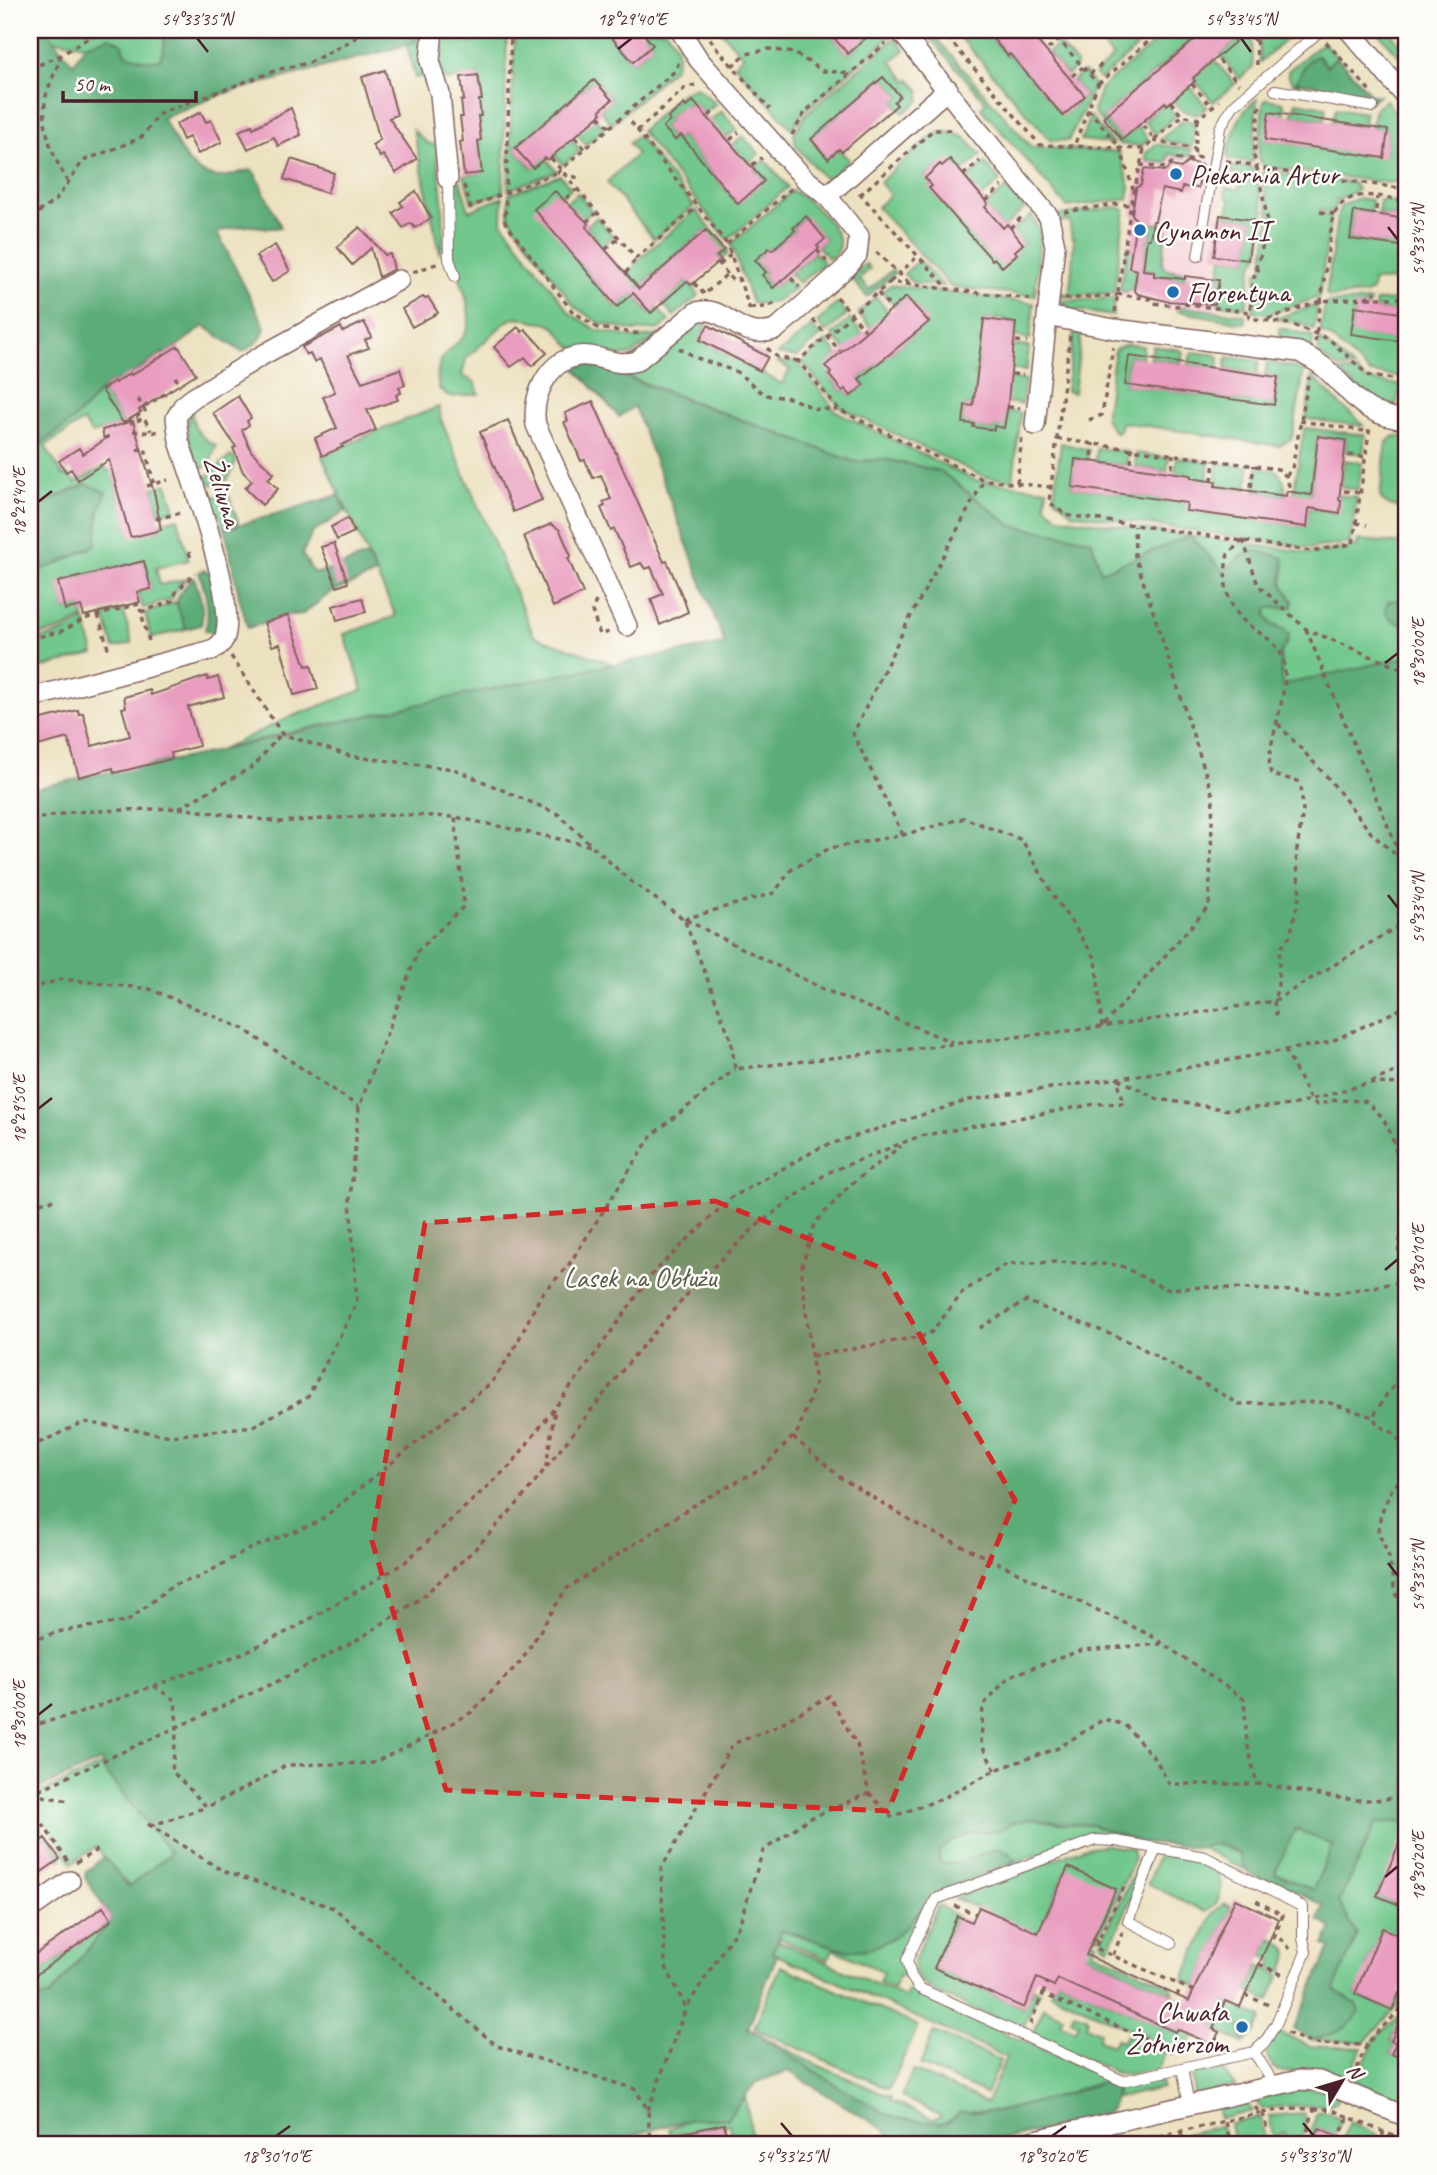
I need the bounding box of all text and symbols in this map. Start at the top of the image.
text: 54°33'35"N [162,8,236,30]
text: 18°29'40"E [597,8,669,30]
text: 54°33'45"N [1206,8,1280,30]
scale bar [63,60,196,104]
text: 50 m [74,71,112,97]
place label: Piekarnia Artur [1190,157,1341,192]
marker: Piekarnia Artur [1168,166,1184,182]
text: 54°33'45"N [1407,201,1429,275]
place label: Cynamon II [1154,213,1275,248]
marker: Cynamon II [1132,222,1148,238]
place label: Florentyna [1187,275,1292,310]
marker: Florentyna [1165,284,1181,300]
street label: Żeliwna [196,451,252,533]
text: 18°29'40"E [8,465,30,537]
text: 18°30'00"E [1407,616,1429,688]
text: 54°33'40"N [1407,869,1429,943]
text: 18°29'50"E [8,1072,30,1144]
text: 18°30'10"E [1407,1222,1429,1294]
park label: Lasek na Obłużu [564,1260,718,1295]
text: 54°33'35"N [1407,1537,1429,1611]
text: 18°30'00"E [8,1678,30,1750]
text: 18°30'20"E [1407,1829,1429,1901]
place label: Chwała Żołnierzom [1126,1994,1230,2061]
marker: Chwała Żołnierzom [1234,2019,1250,2035]
north arrow [1308,2046,1378,2116]
text: N [1342,2059,1370,2086]
text: 18°30'10"E [241,2145,313,2167]
text: 54°33'25"N [757,2145,831,2167]
text: 18°30'20"E [1017,2145,1089,2167]
text: 54°33'30"N [1279,2145,1353,2167]

